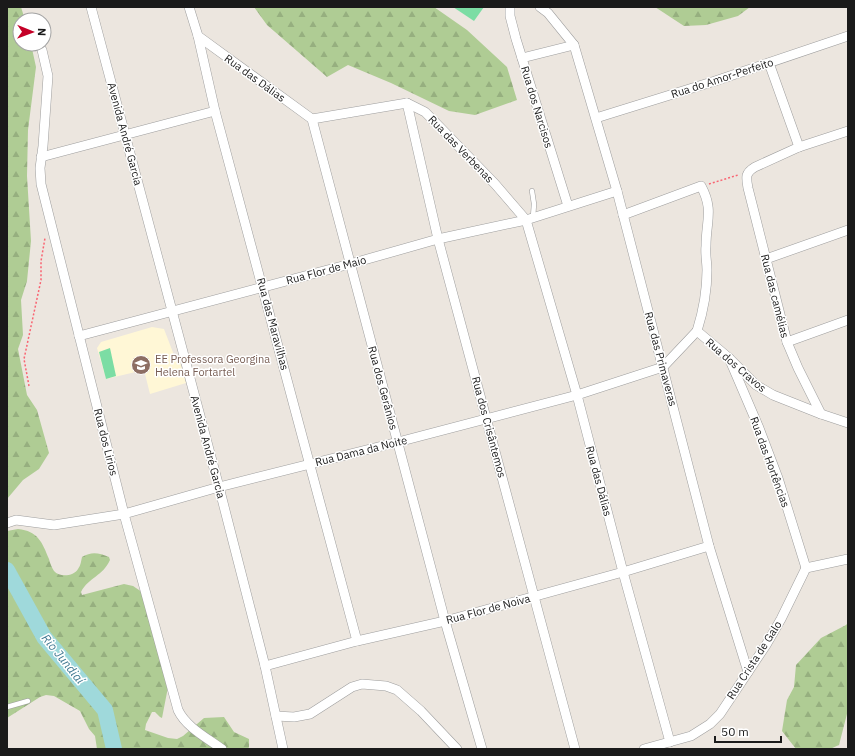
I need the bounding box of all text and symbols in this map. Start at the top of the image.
north arrow [12,12,52,52]
text: N [35,28,49,36]
street label: Rua das Dálias [222,51,288,105]
street label: Rua do Amor-Perfeito [669,55,775,101]
street label: Rua dos Narcisos [518,64,556,150]
street label: Avenida André Garcia [105,81,146,187]
street label: Rua das Verbenas [425,112,497,186]
street label: Rua Flor de Maio [284,253,368,287]
street label: Rua das camélias [758,253,792,339]
street label: Rua das Maravilhas [254,276,292,372]
street label: Rua das Primaveras [642,310,680,408]
street label: Rua dos Cravos [703,335,769,395]
street label: Rua dos Gerânios [365,344,401,432]
place label: EE Professora Georgina Helena Fortartel [155,352,270,379]
school or university icon: EE Professora Georgina Helena Fortartel [130,354,152,376]
street label: Rua dos Crisântemos [469,375,509,479]
street label: Avenida André Garcia [188,394,229,500]
street label: Rua dos Lirios [91,407,121,477]
street label: Rua das Hortências [747,415,793,509]
street label: Rua Dama da Noite [313,433,409,469]
street label: Rua das Dálias [583,444,615,518]
street label: Rua Flor de Noiva [444,591,532,627]
street label: Rua Crista de Galo [723,618,785,702]
water label: Rio Jundiaí [39,631,89,688]
scale bar [715,718,781,744]
text: 50 m [721,724,749,739]

